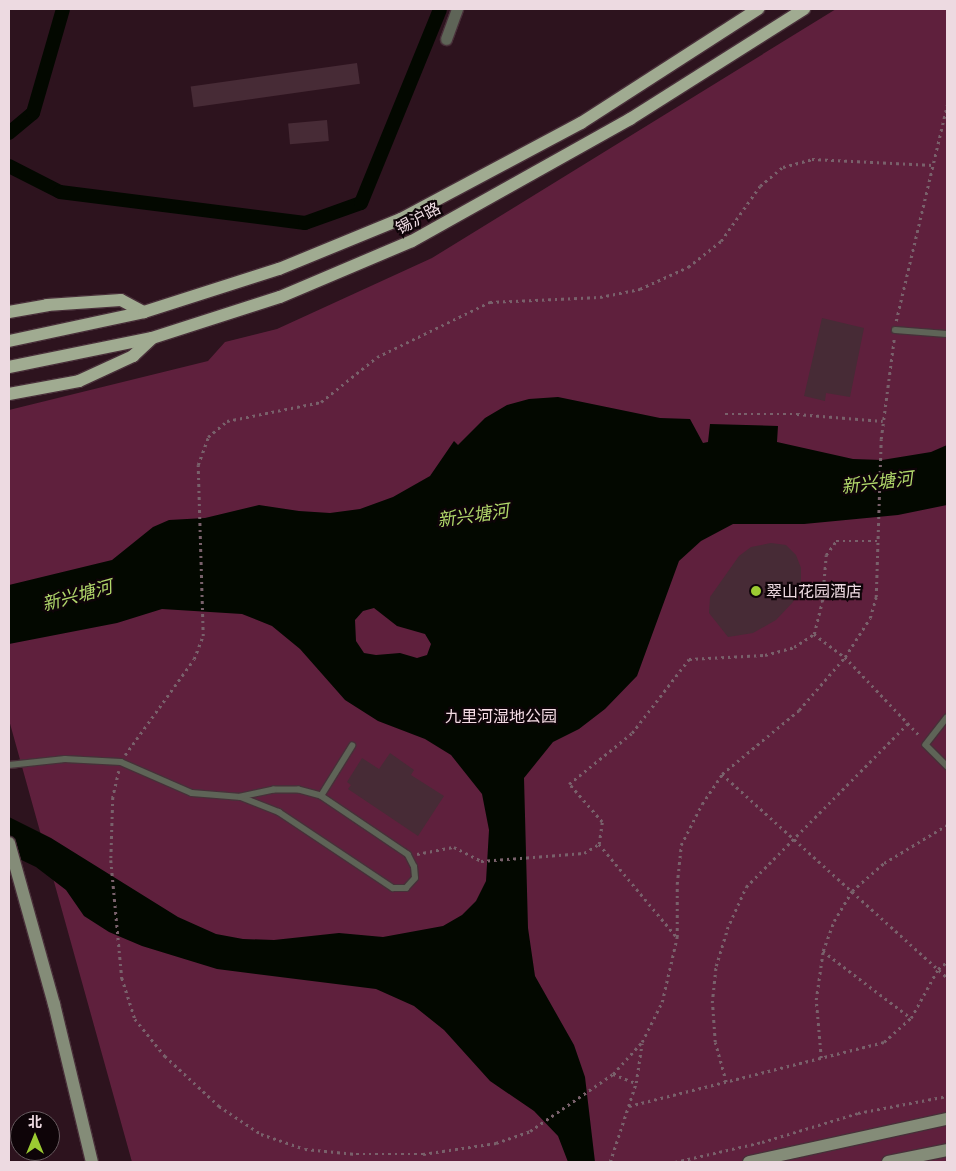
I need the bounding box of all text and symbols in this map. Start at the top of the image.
street label: 锡沪路 [392,198,444,238]
water label: 新兴塘河 [840,467,914,497]
water label: 新兴塘河 [436,499,510,531]
water label: 新兴塘河 [39,575,115,615]
place label: 翠山花园酒店 [766,581,862,601]
marker: 翠山花园酒店 [750,585,762,597]
park label: 九里河湿地公园 [445,706,557,726]
north arrow [10,1111,60,1161]
text: 北 [28,1112,42,1131]

